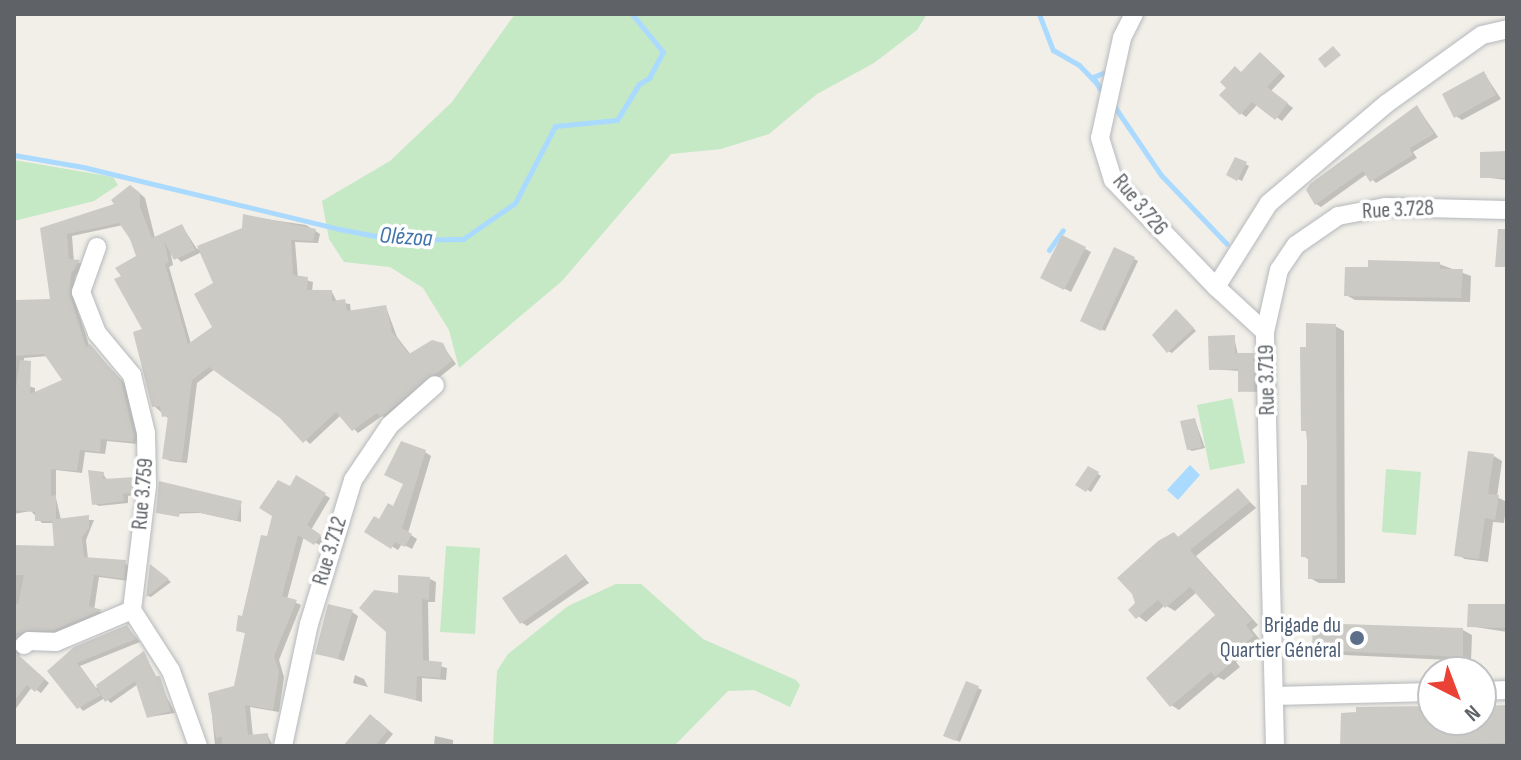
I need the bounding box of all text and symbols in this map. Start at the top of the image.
street label: Rue 3.726 [1107,169,1173,241]
street label: Rue 3.728 [1361,195,1435,225]
water label: Olézoa [379,221,433,253]
street label: Rue 3.719 [1253,344,1281,416]
street label: Rue 3.759 [127,457,159,531]
street label: Rue 3.712 [307,514,353,588]
place label: Brigade du Quartier Général [1220,612,1341,664]
marker: Brigade du Quartier Général [1348,629,1366,647]
north arrow [1417,656,1497,736]
text: N [1459,699,1485,727]

